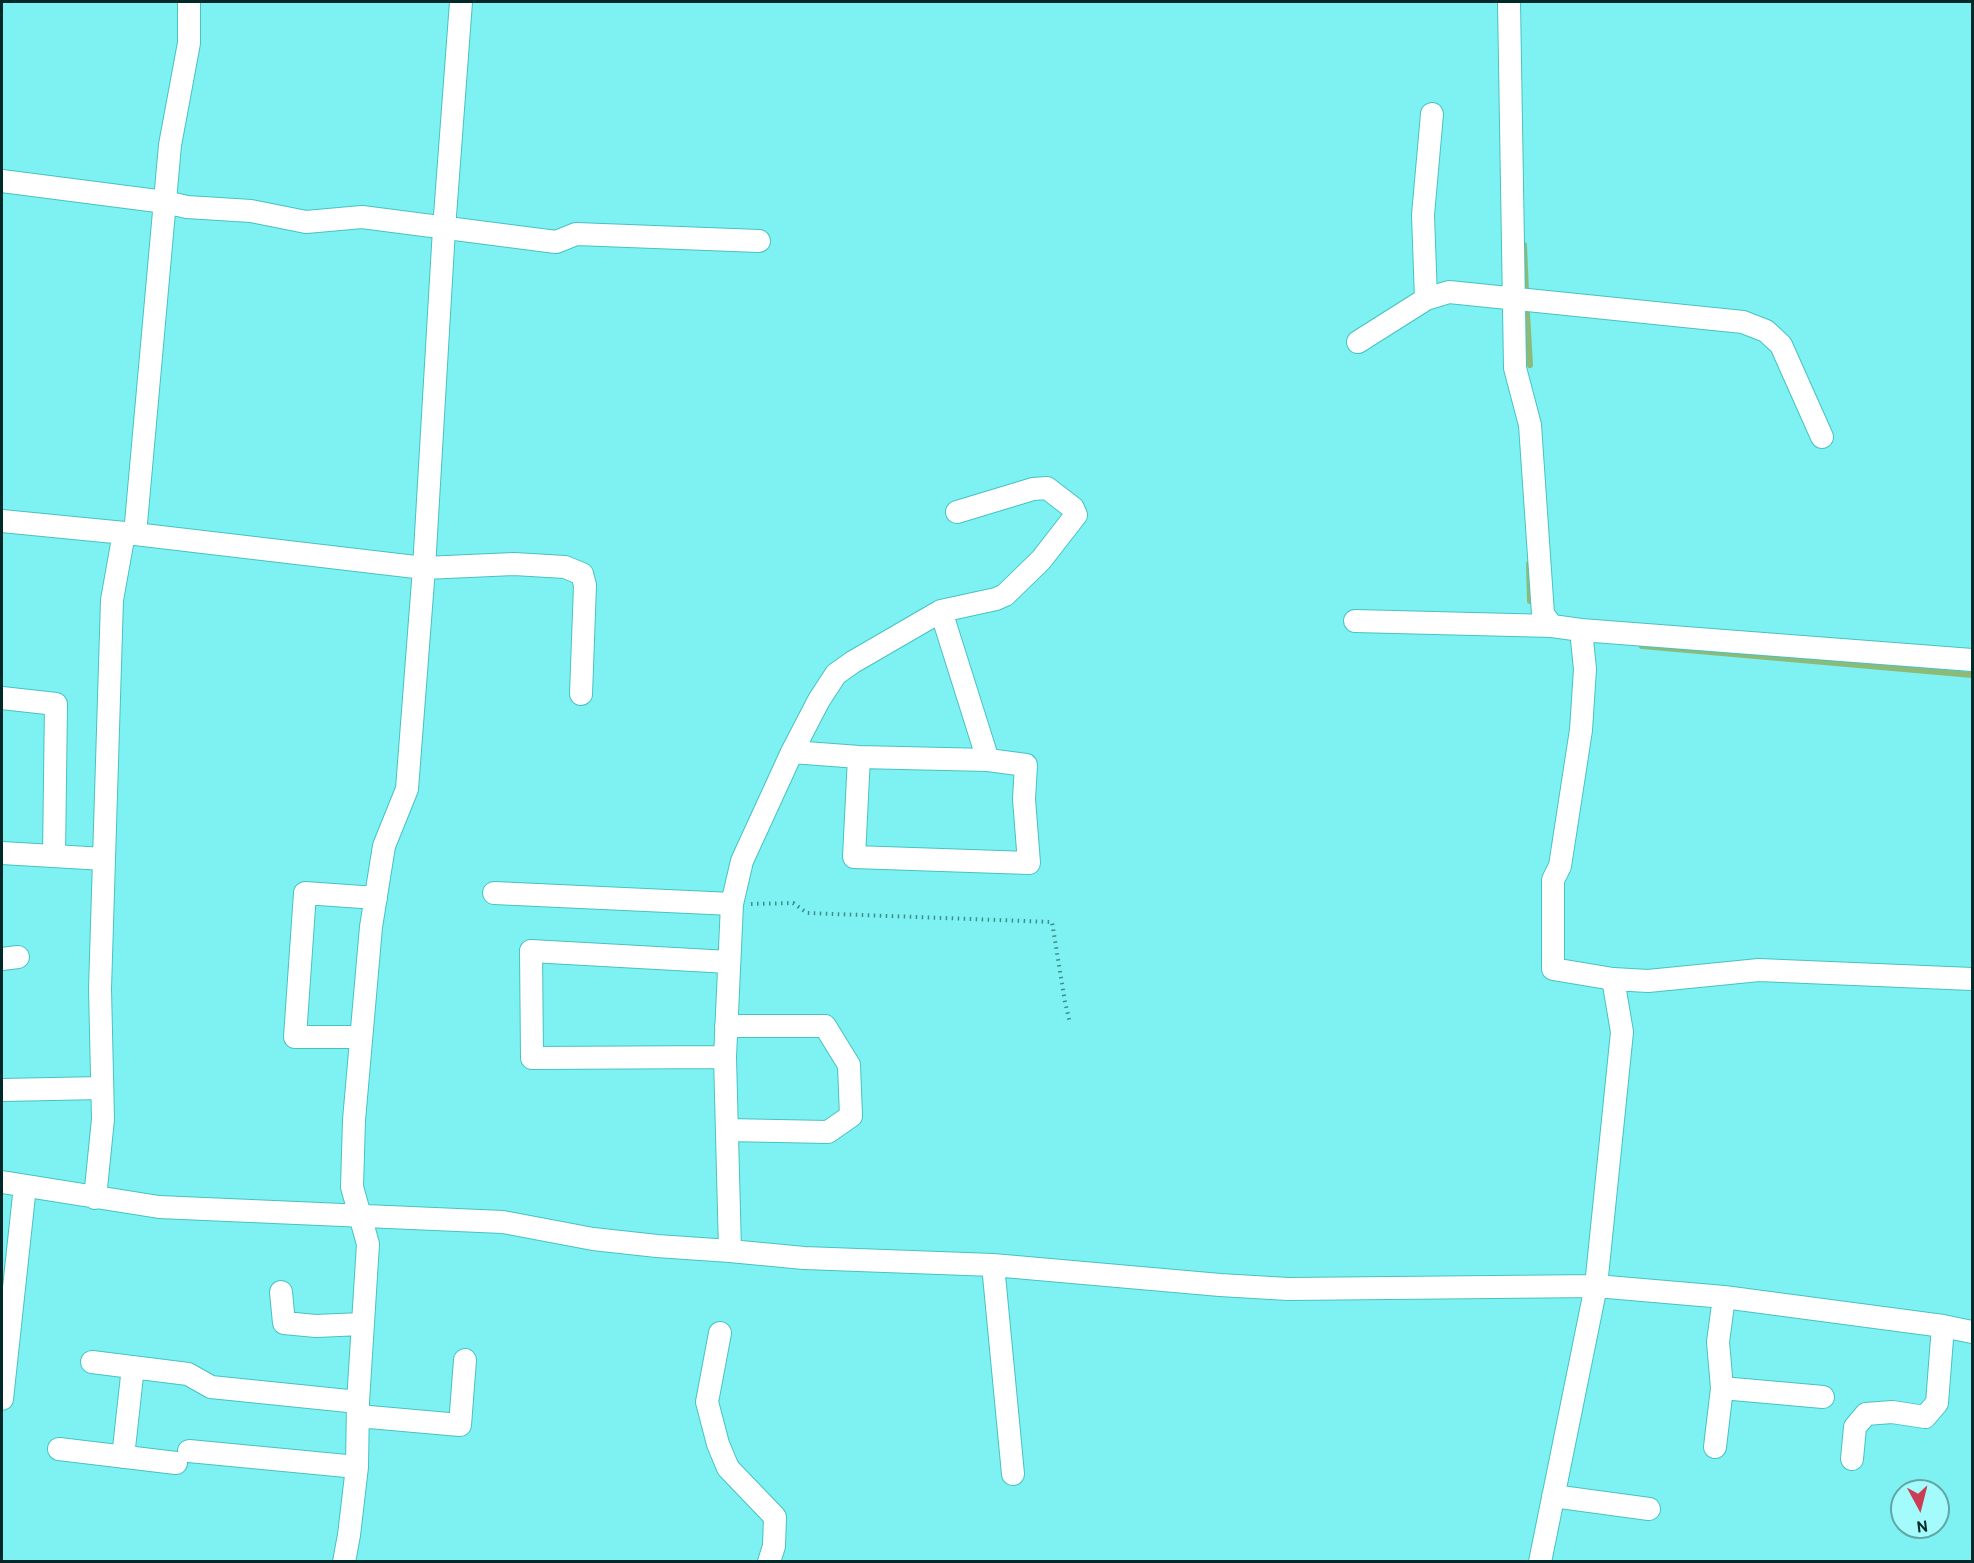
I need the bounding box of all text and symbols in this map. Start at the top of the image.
north arrow [1890,1479,1950,1539]
text: N [1915,1514,1929,1536]

